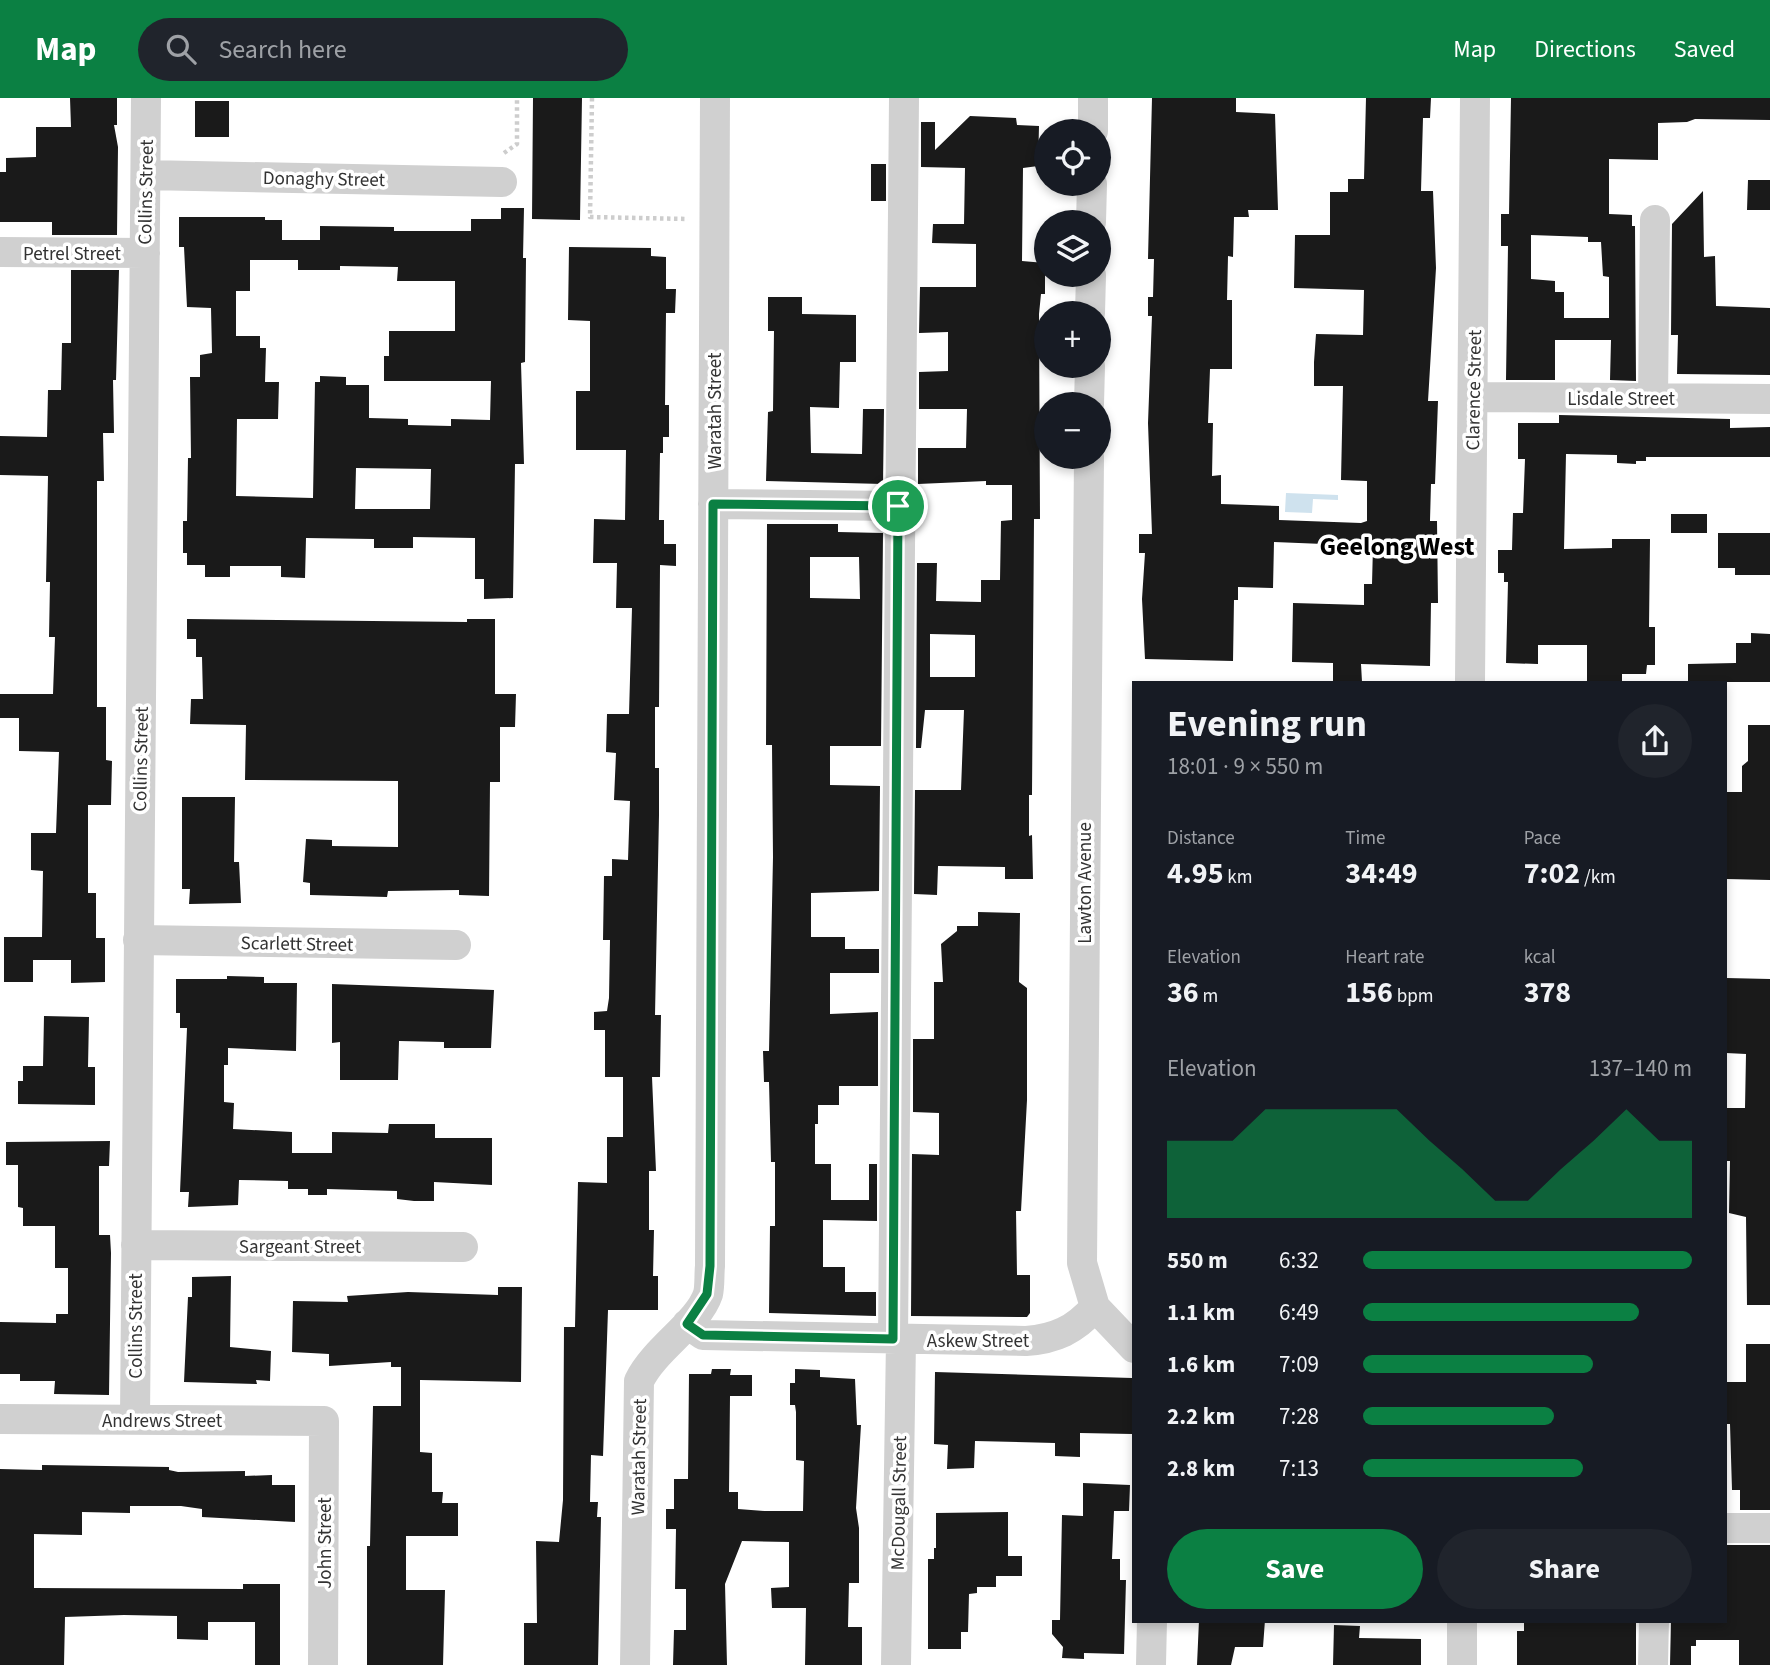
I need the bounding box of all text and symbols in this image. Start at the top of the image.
search box [138,18,628,81]
text: Map [35,26,96,73]
icon: search [162,30,200,68]
text: Search here [218,31,347,68]
text: Map [1453,32,1496,67]
text: Directions [1534,32,1636,67]
text: Saved [1674,32,1735,67]
map controls [1034,119,1111,469]
button: locate [1034,119,1111,196]
street label: Collins Street [132,139,161,245]
street label: Donaghy Street [263,165,386,194]
button: layers [1034,210,1111,287]
street label: Petrel Street [23,241,122,268]
button: + [1034,301,1111,378]
street label: Clarence Street [1460,329,1489,451]
street label: Waratah Street [702,352,729,470]
street label: Lisdale Street [1567,386,1675,413]
button: − [1034,392,1111,469]
pin [868,476,928,536]
icon: arrive [879,487,917,525]
district label: Geelong West [1320,528,1474,565]
text: Evening run [1167,697,1367,751]
button: share [1618,704,1692,778]
street label: Collins Street [127,706,156,812]
text: 18:01 · 9 × 550 m [1167,750,1323,783]
street label: Lawton Avenue [1072,822,1099,944]
text: Distance [1167,825,1235,852]
text: Time [1345,825,1385,852]
text: Pace [1524,825,1561,852]
text: 4.95 [1167,852,1224,895]
text: 34:49 [1345,852,1418,895]
text: 7:02 [1524,852,1580,895]
text: km [1224,864,1253,891]
text: /km [1580,864,1616,891]
street label: Scarlett Street [240,930,354,959]
text: Elevation [1167,944,1241,971]
text: Heart rate [1345,944,1424,971]
text: kcal [1524,944,1556,971]
text: 36 [1167,971,1199,1014]
text: 156 [1345,971,1393,1014]
text: 378 [1524,971,1571,1014]
text: m [1199,983,1218,1010]
text: bpm [1393,983,1433,1010]
text: Elevation [1167,1052,1257,1085]
text: 137–140 m [1589,1052,1692,1085]
street label: Sargeant Street [239,1234,362,1261]
text: 550 m [1167,1244,1228,1277]
text: 6:32 [1279,1244,1319,1277]
street label: Collins Street [123,1273,150,1379]
text: 1.1 km [1167,1296,1235,1329]
text: 6:49 [1279,1296,1319,1329]
street label: Askew Street [927,1328,1030,1355]
text: 1.6 km [1167,1348,1235,1381]
text: 7:09 [1279,1348,1319,1381]
street label: Waratah Street [625,1398,654,1516]
text: 2.2 km [1167,1400,1235,1433]
text: 7:28 [1279,1400,1319,1433]
street label: Andrews Street [102,1408,223,1435]
street label: McDougall Street [885,1435,914,1571]
text: 2.8 km [1167,1452,1235,1485]
text: 7:13 [1279,1452,1319,1485]
street label: John Street [312,1497,339,1589]
button: Save [1167,1529,1423,1609]
button: Share [1437,1529,1692,1609]

